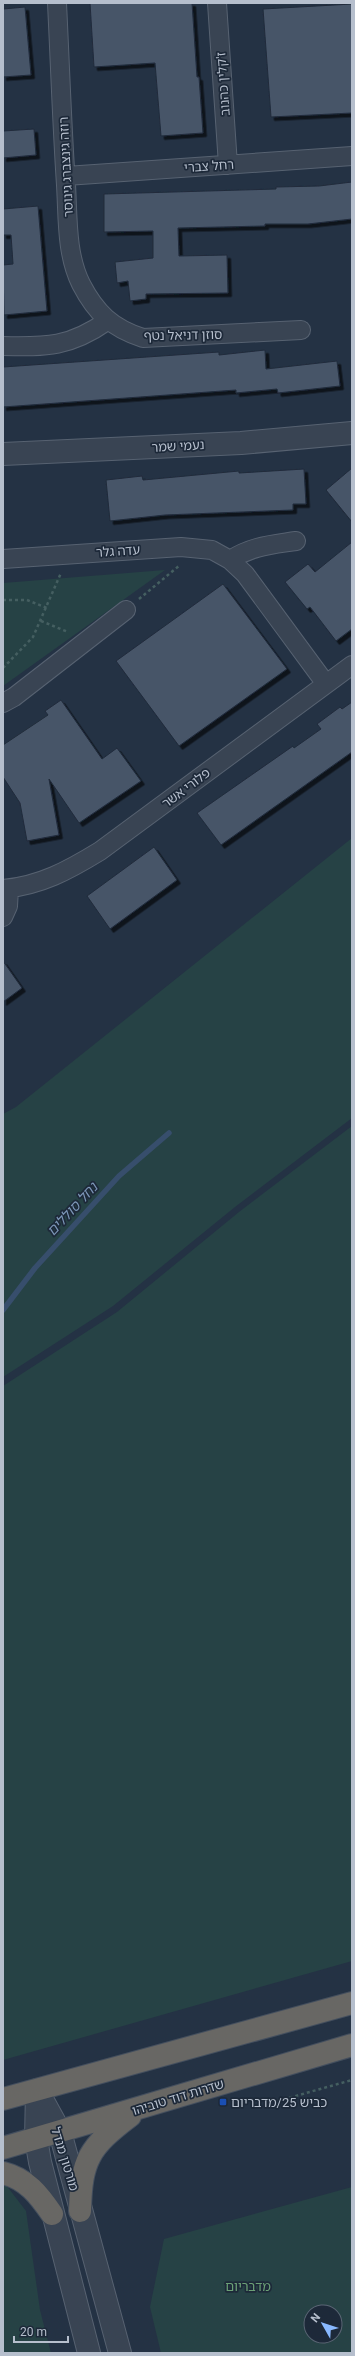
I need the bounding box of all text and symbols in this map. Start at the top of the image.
street label: ז'קלין כהנוב [213,52,233,116]
street label: רוזה גינצברג גינוסר [56,116,76,218]
street label: רחל צברי [183,157,235,175]
street label: סוזן דניאל נטף [144,327,222,343]
street label: נעמי שמר [151,437,205,455]
street label: עדה גלר [95,542,141,560]
street label: פלורי אשר [159,765,213,811]
water label: נחל סוללים [43,1178,102,1239]
street label: שדרות דוד טוביהו [130,2076,226,2118]
place label: כביש 25/מדבריום [231,2095,328,2110]
marker: כביש 25/מדבריום [218,2097,228,2107]
street label: מורטון מנדל [48,2125,82,2193]
park label: מדבריום [225,2279,271,2294]
north arrow [303,2304,343,2344]
text: N [308,2311,323,2325]
scale bar [14,2318,68,2344]
text: 20 m [20,2325,47,2339]

